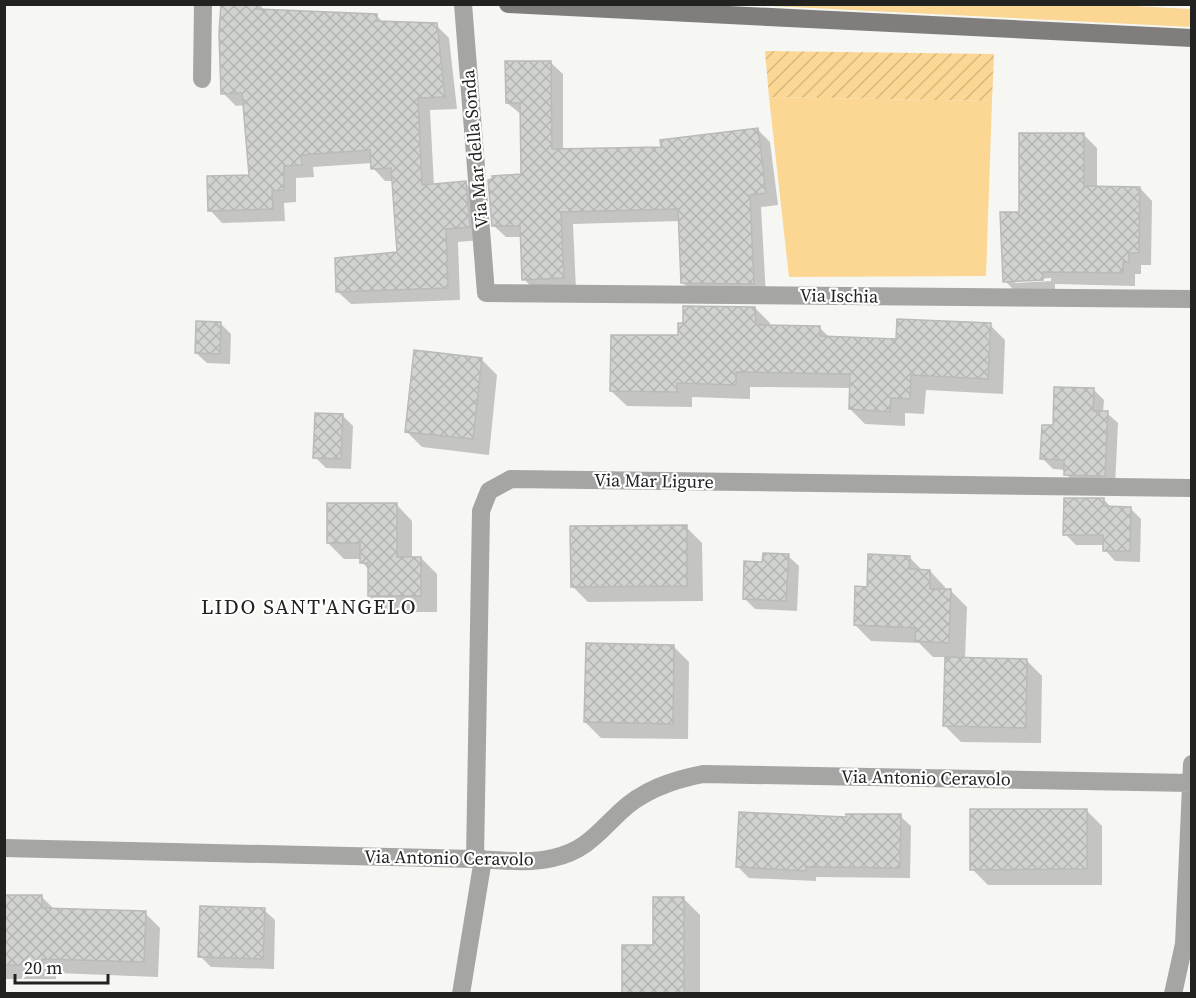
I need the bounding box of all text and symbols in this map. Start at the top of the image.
street label: Via Mar della Sonda [455,68,494,230]
street label: Via Ischia [800,282,879,309]
street label: Via Mar Ligure [594,467,714,494]
district label: LIDO SANT'ANGELO [201,592,417,621]
street label: Via Antonio Ceravolo [841,764,1011,791]
street label: Via Antonio Ceravolo [364,844,534,871]
scale bar [15,947,108,985]
text: 20 m [24,955,62,980]

